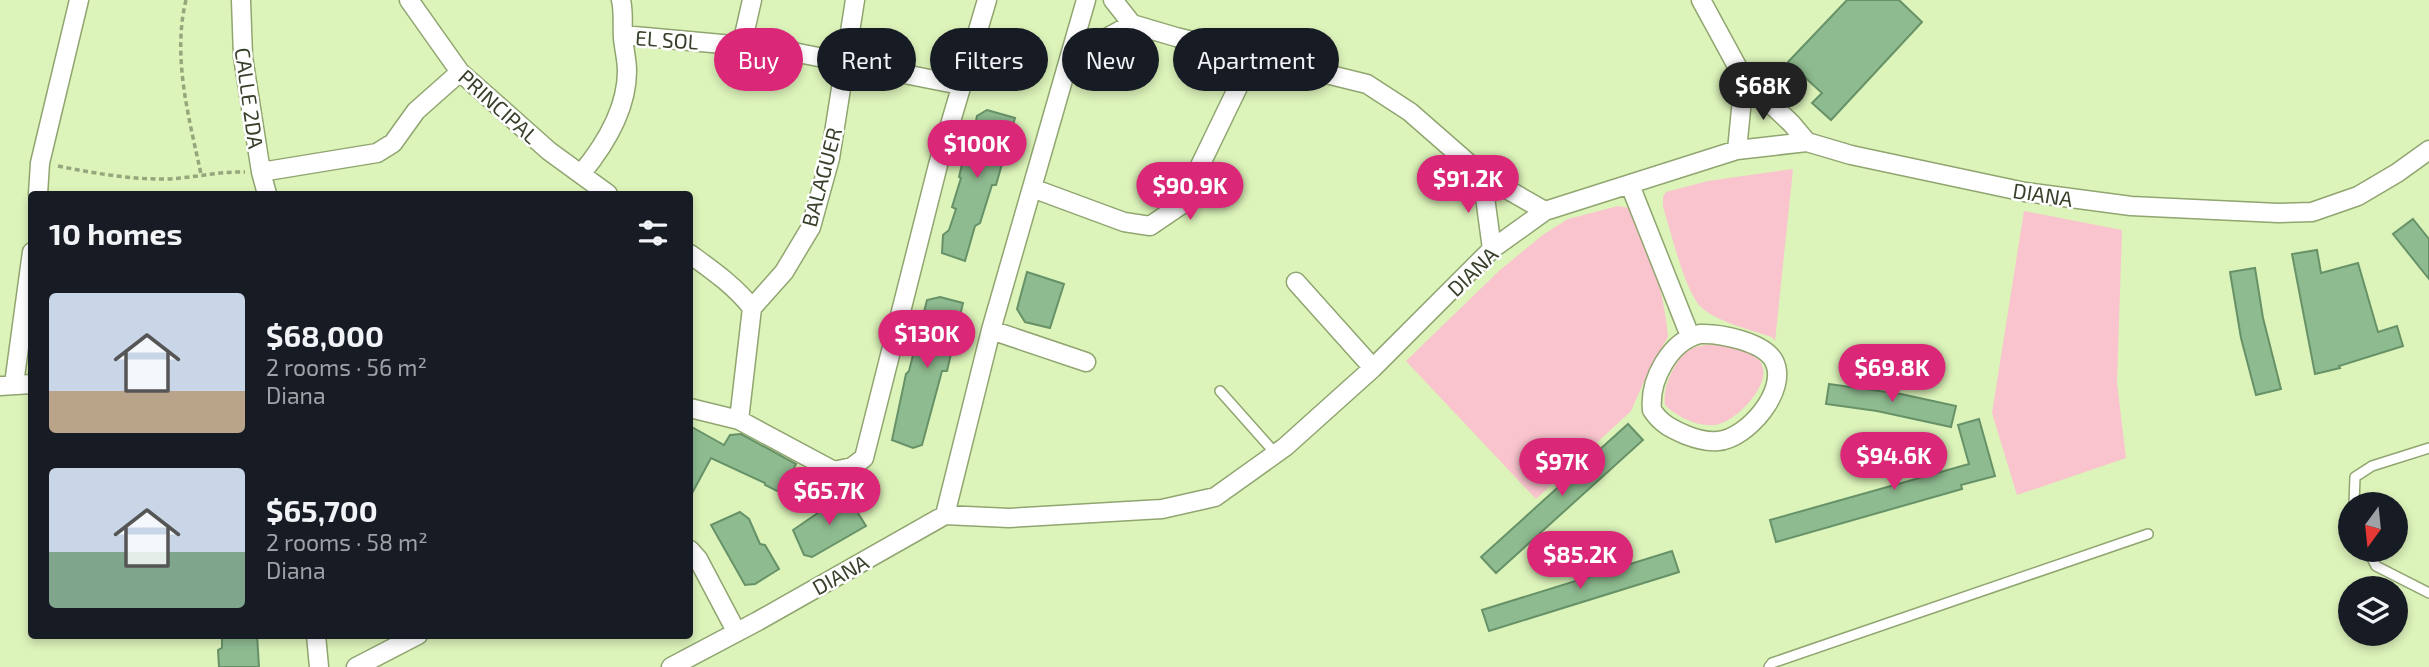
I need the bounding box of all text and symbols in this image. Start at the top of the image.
street label: EL SOL [635,24,700,54]
chip: Buy [714,28,803,91]
chip: Rent [817,28,916,91]
chip: Filters [930,28,1048,91]
chip: New [1062,28,1159,91]
chip: Apartment [1173,28,1339,91]
street label: CALLE 2DA [231,46,269,150]
pin: $68K [1722,62,1804,122]
street label: PRINCIPAL [454,64,544,148]
text: $68K [1735,71,1791,99]
pin: $100K [928,120,1026,180]
street label: BALAGUER [796,125,846,229]
text: $100K [944,129,1010,157]
pin: $91.2K [1411,156,1525,215]
pin: $90.9K [1133,162,1247,222]
text: $91.2K [1433,164,1503,192]
text: $90.9K [1152,171,1228,199]
street label: DIANA [2011,177,2075,211]
icon: filters [634,214,672,252]
text: 10 homes [49,215,182,251]
street label: DIANA [1442,241,1502,301]
pin: $130K [878,310,976,370]
text: $68,000 [266,317,384,353]
text: $130K [894,319,960,347]
icon: home [105,321,189,405]
pin: $69.8K [1835,344,1949,404]
text: 2 rooms · 56 m² [266,353,427,381]
text: $69.8K [1854,353,1930,381]
text: Diana [266,381,326,409]
pin: $94.6K [1837,433,1951,492]
pin: $97K [1521,438,1603,498]
text: $94.6K [1856,441,1932,469]
text: $97K [1535,447,1589,475]
pin: $65.7K [772,468,886,527]
text: $65.7K [793,476,865,504]
text: $65,700 [266,492,378,528]
north arrow [2338,492,2408,562]
map controls [2338,492,2408,646]
icon: home [105,496,189,580]
text: 2 rooms · 58 m² [266,528,428,556]
pin: $85.2K [1523,532,1637,591]
text: $85.2K [1543,540,1617,568]
street label: DIANA [808,548,872,600]
text: Diana [266,556,326,584]
button: layers [2338,576,2408,646]

